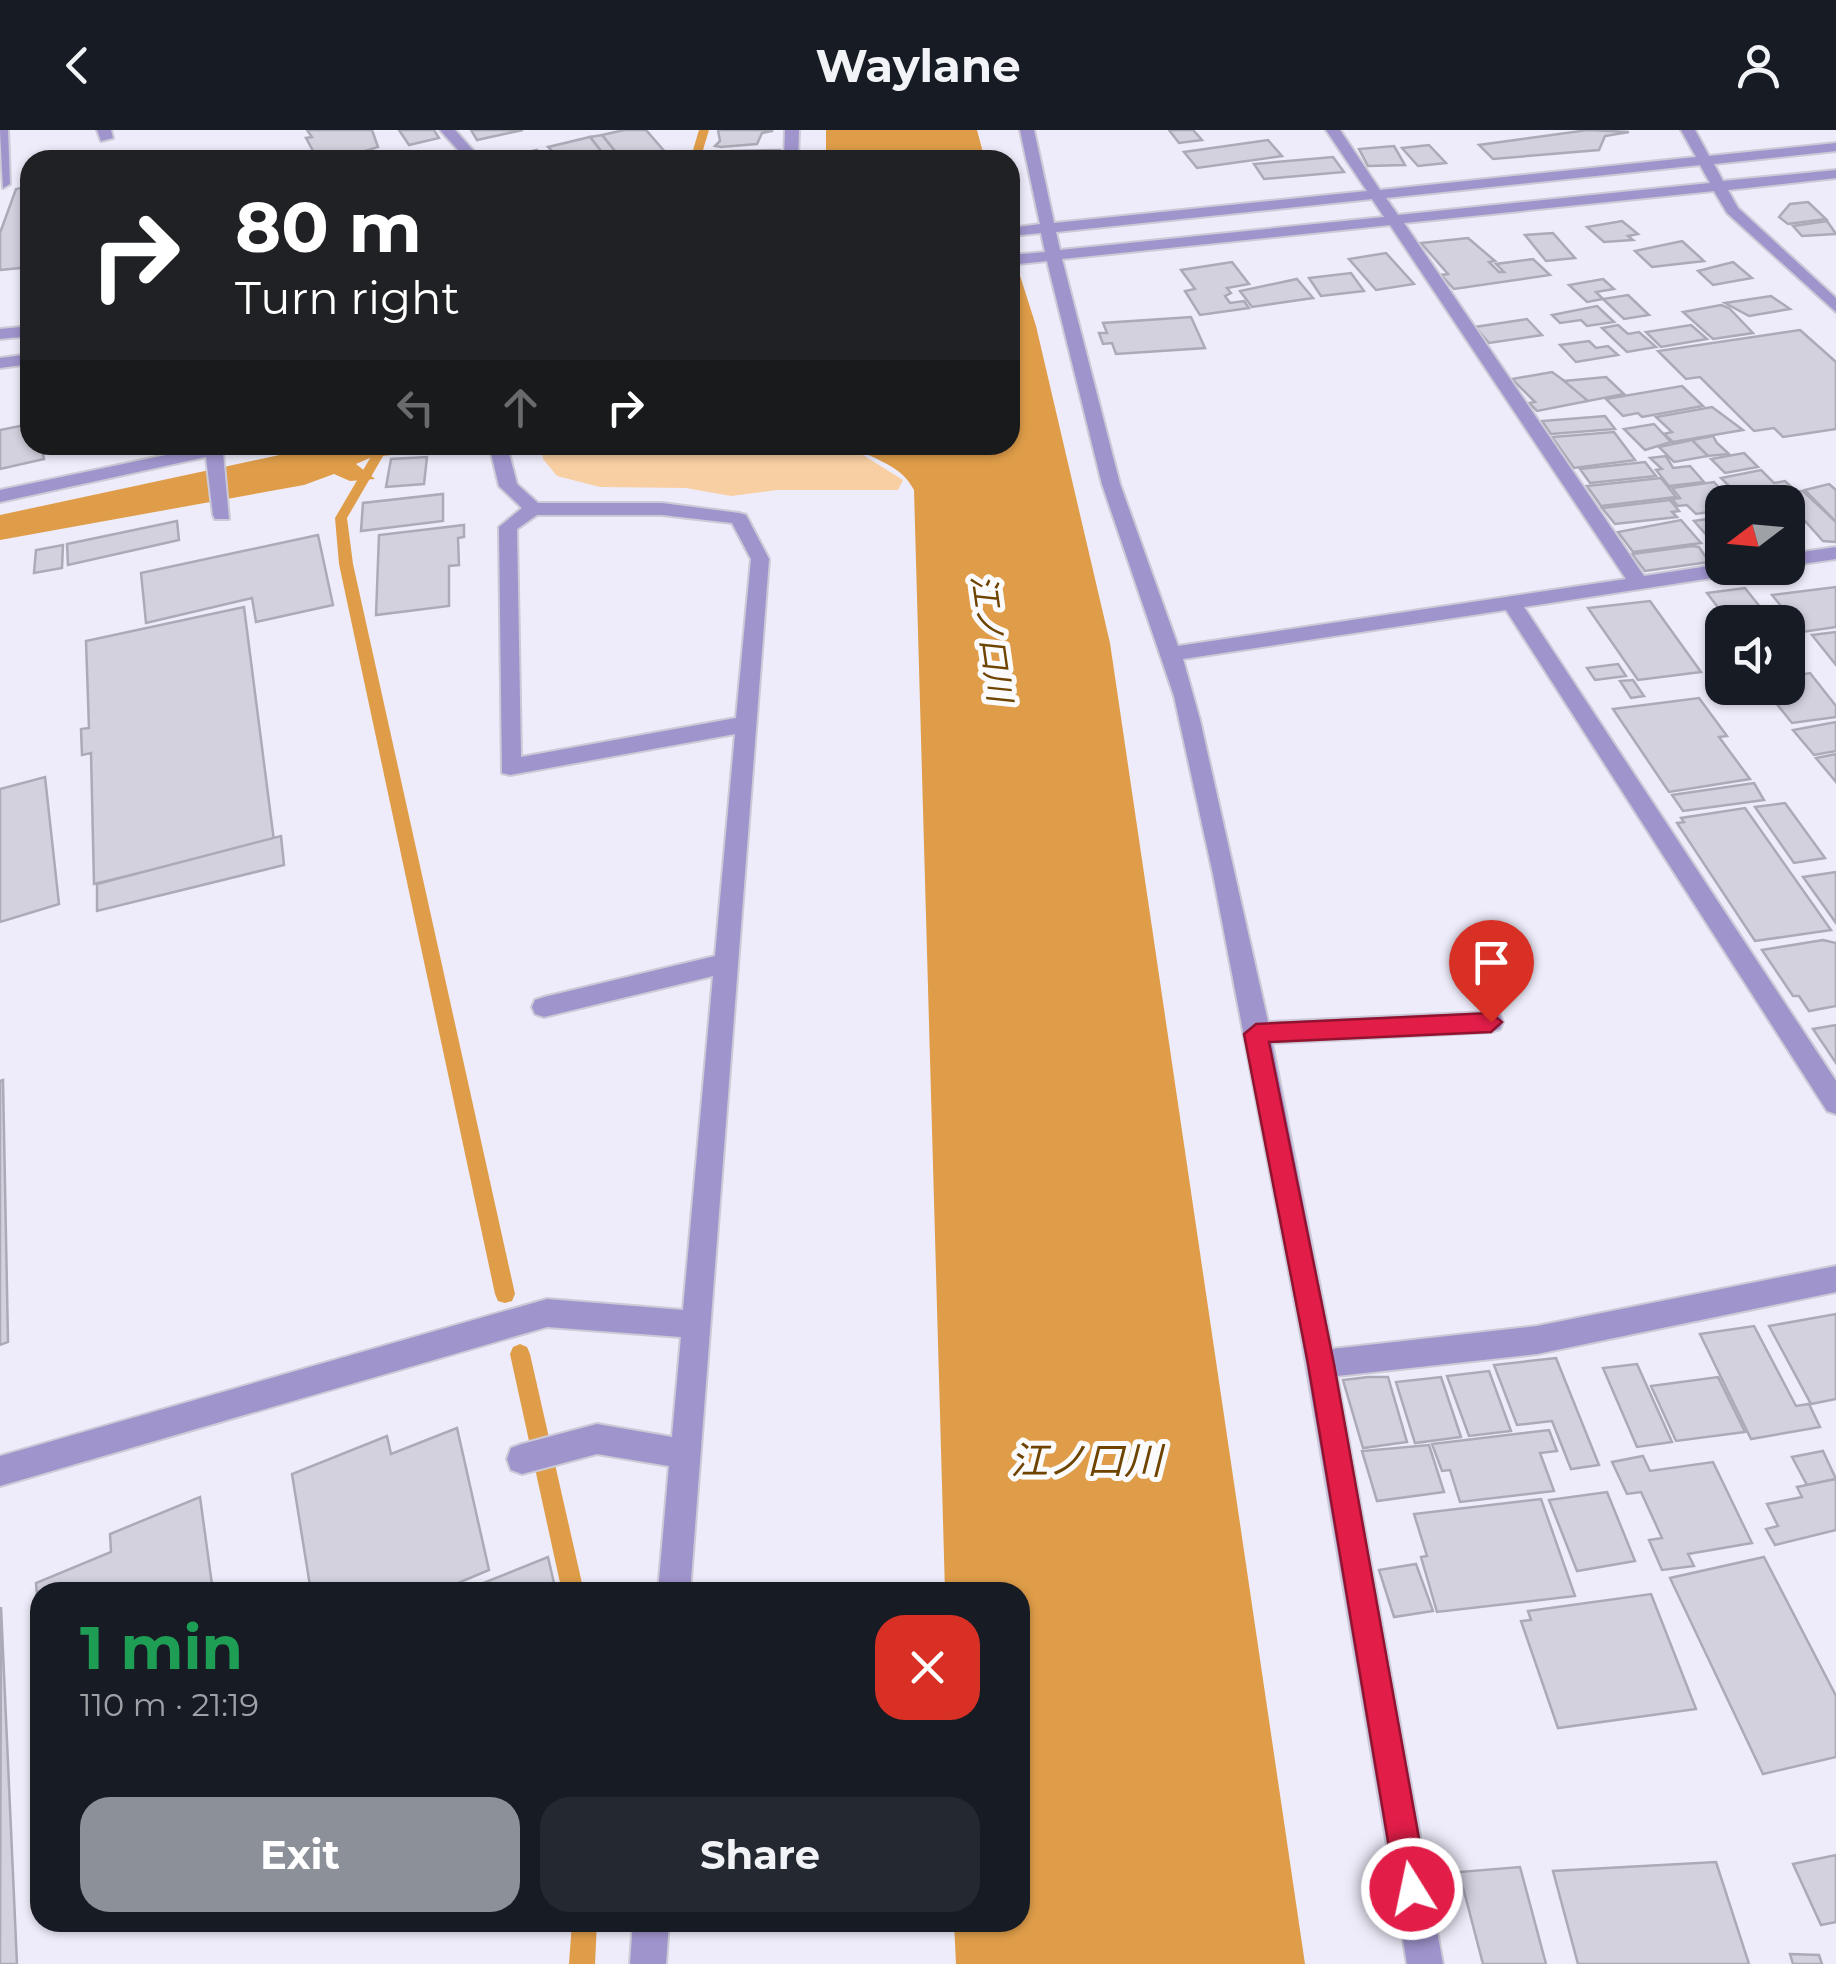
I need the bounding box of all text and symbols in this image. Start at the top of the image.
icon: back [50,38,105,93]
text: Waylane [815,38,1021,93]
icon: person [1731,38,1786,93]
text: 80 m [235,184,422,270]
icon: right [70,190,200,320]
text: Turn right [235,270,460,325]
icon: left [388,380,443,435]
icon: ahead [493,380,548,435]
icon: right [598,380,653,435]
north arrow [1705,485,1805,585]
map controls [1705,485,1805,705]
water label: 江ノ口川 [964,572,1021,707]
button: sound [1705,605,1805,705]
pin [1449,920,1534,1023]
icon: arrive [1464,935,1519,990]
water label: 江ノ口川 [1010,1437,1166,1484]
text: 1 min [80,1611,243,1684]
button: close [875,1615,980,1720]
text: 110 m · 21:19 [80,1685,259,1724]
button: Exit [80,1797,520,1912]
button: Share [540,1797,980,1912]
position arrow [1360,1837,1464,1941]

